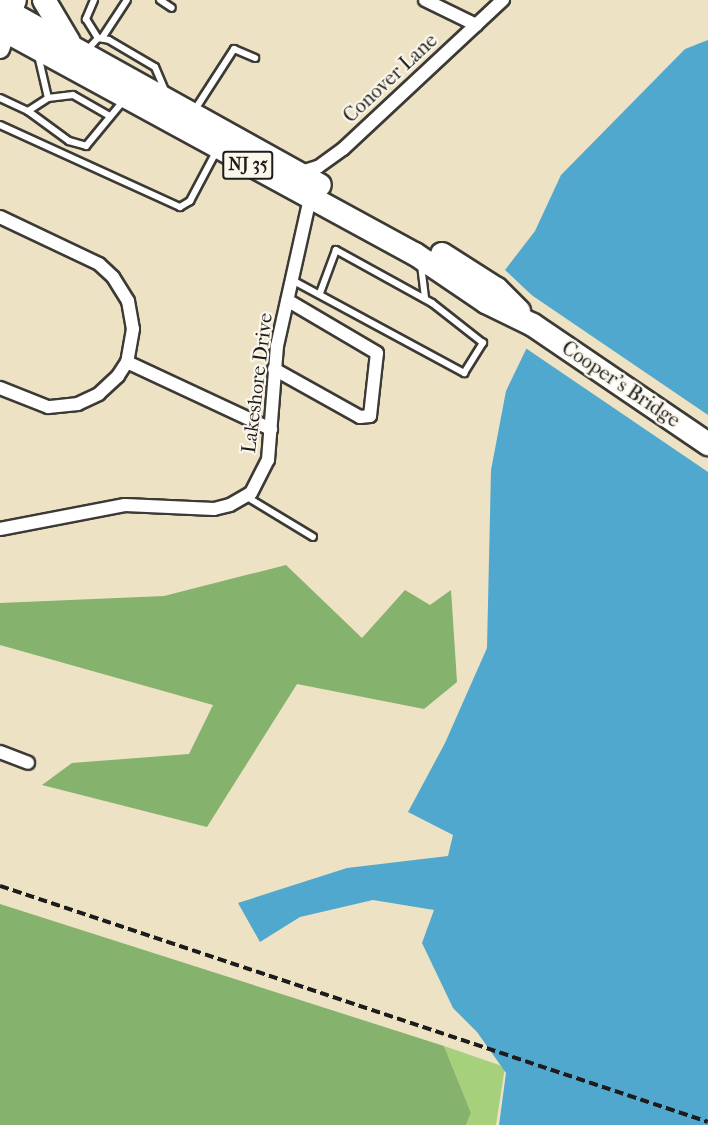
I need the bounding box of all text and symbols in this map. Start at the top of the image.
street label: Conover Lane [338,28,442,128]
road number: NJ 35 [221,150,275,180]
street label: Lakeshore Drive [236,312,278,454]
street label: Cooper's Bridge [557,336,685,432]

